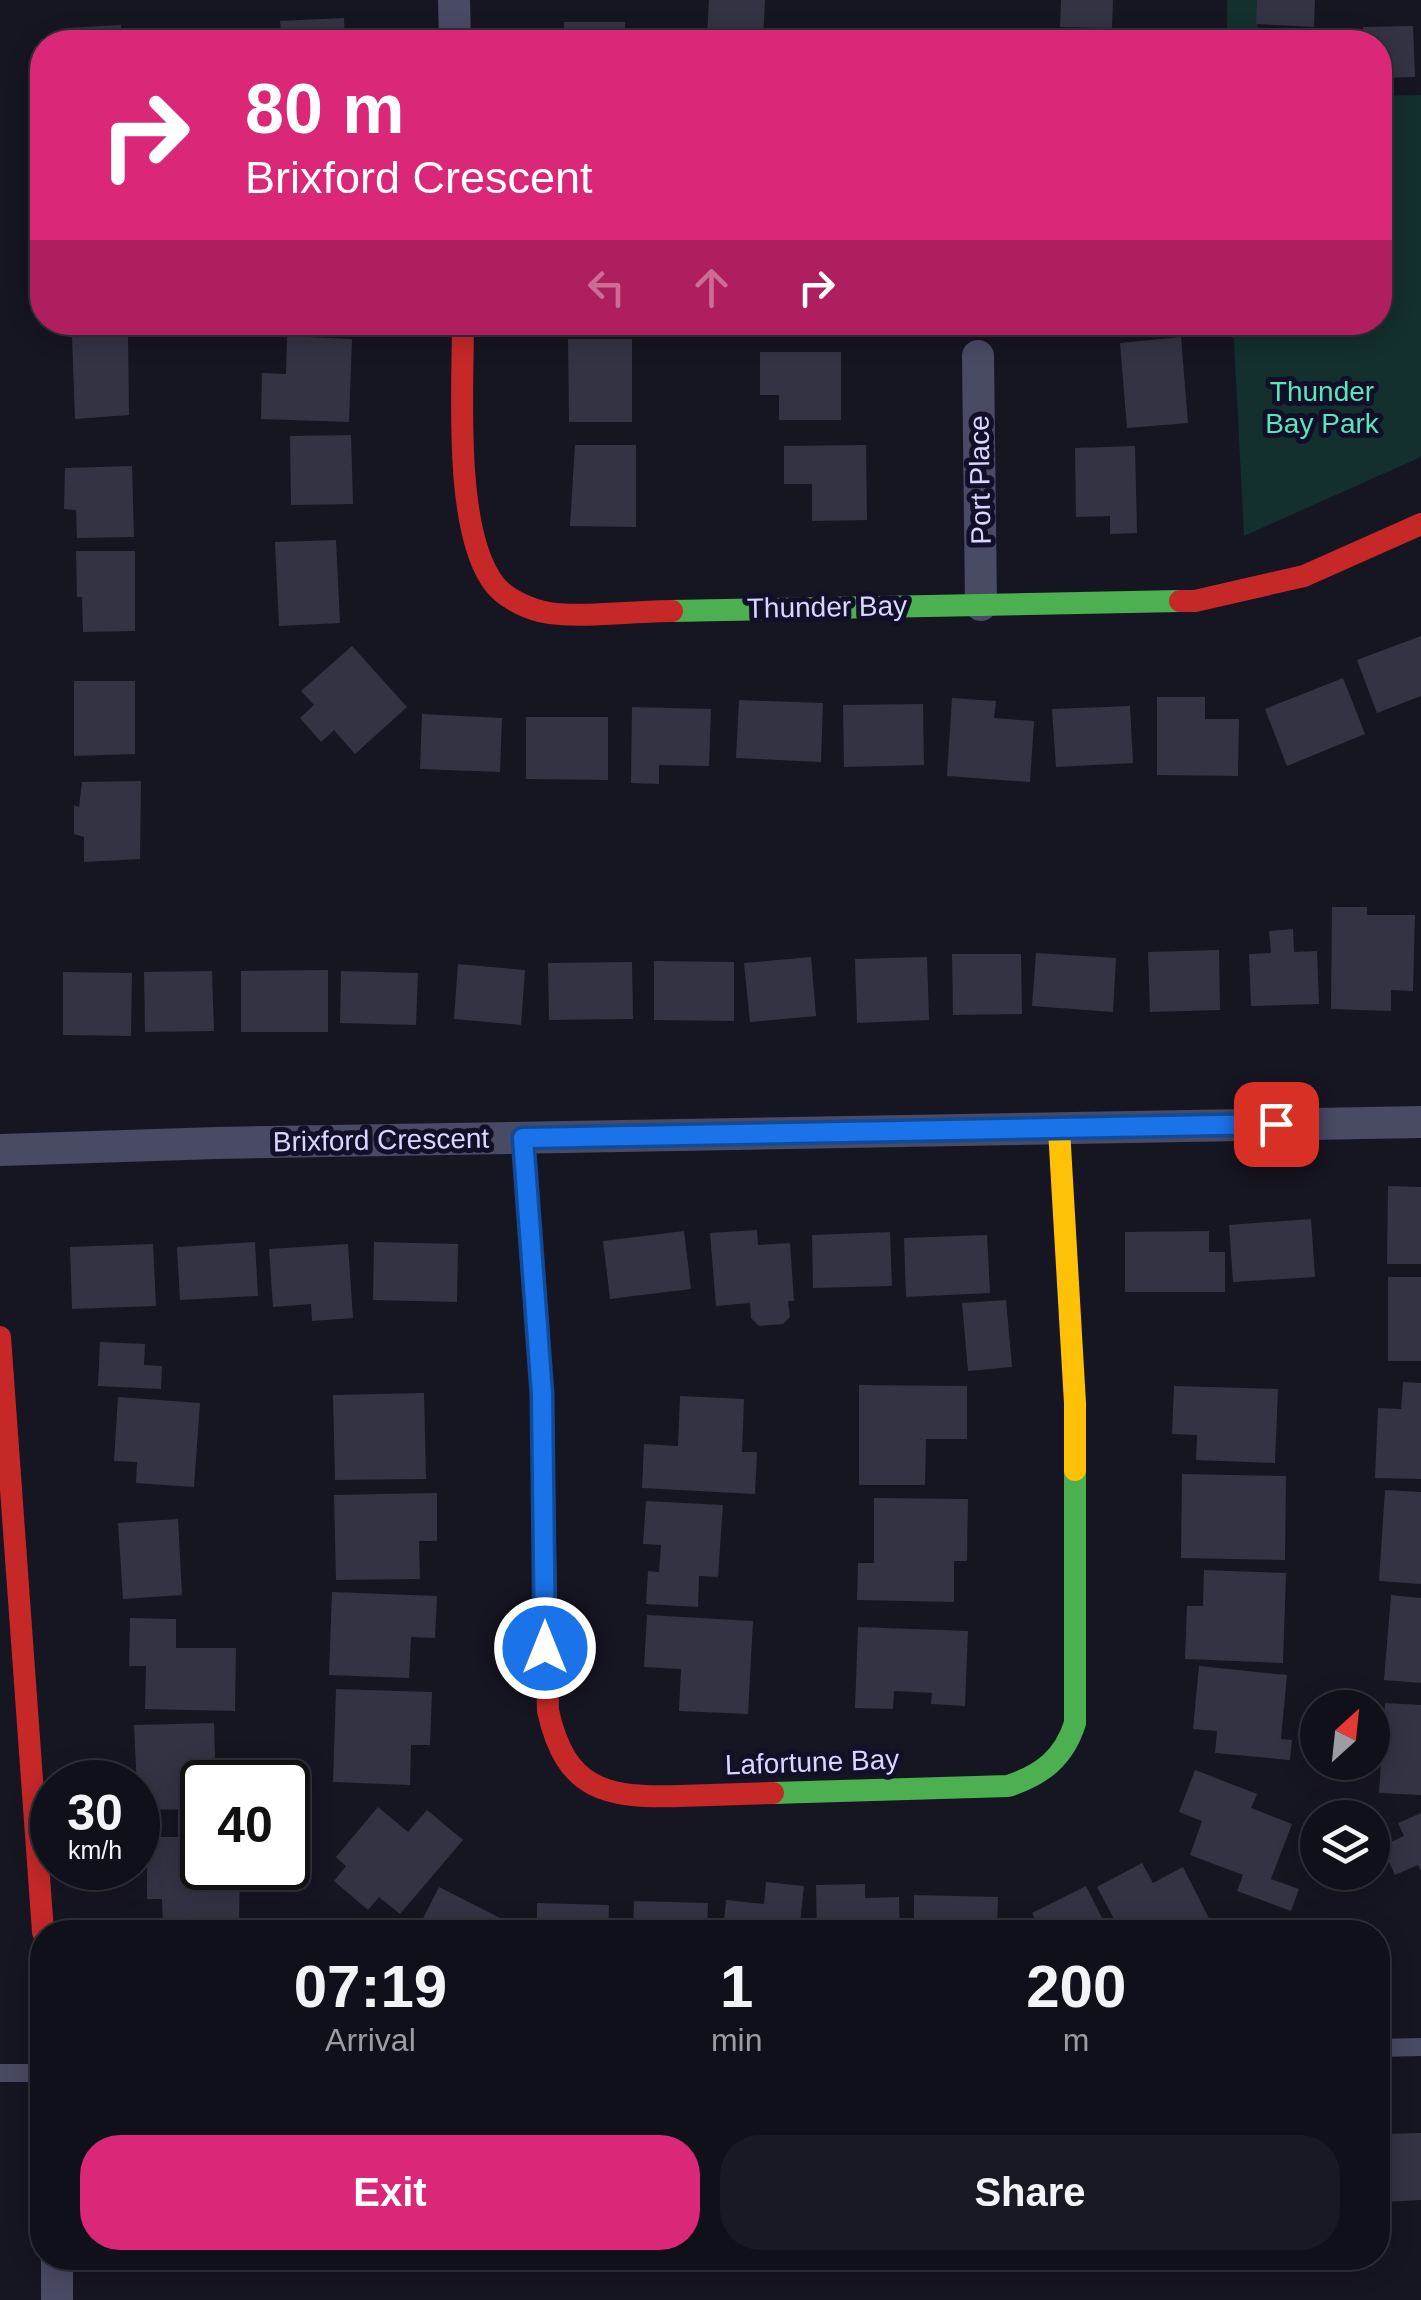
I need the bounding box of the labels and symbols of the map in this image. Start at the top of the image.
park label: Thunder Bay Park [1265,376,1380,439]
street label: Port Place [963,415,997,545]
street label: Thunder Bay [747,590,907,624]
pin [1234,1082,1319,1167]
street label: Brixford Crescent [273,1123,490,1157]
position arrow [493,1596,597,1700]
north arrow [1300,1690,1390,1780]
street label: Lafortune Bay [724,1743,900,1781]
speed limit sign: 40 [180,1760,310,1890]

